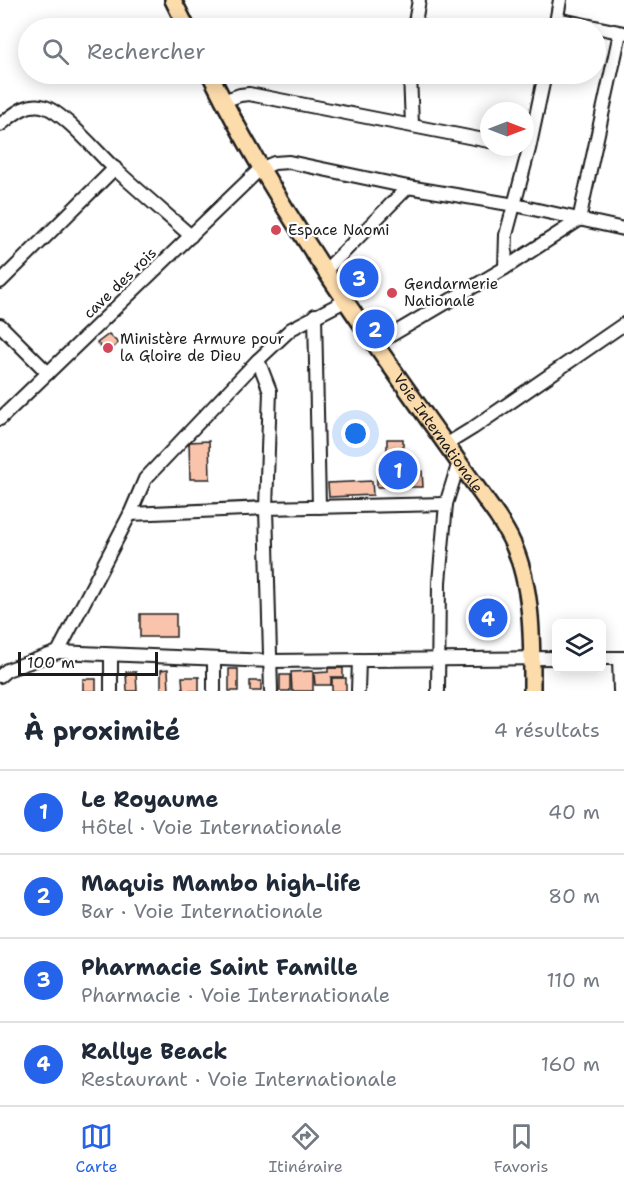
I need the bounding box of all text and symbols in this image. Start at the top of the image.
search box [18,18,606,84]
icon: search [39,35,72,68]
text: Rechercher [87,37,206,66]
north arrow [480,102,534,156]
place label: Espace Naomi [288,220,390,240]
marker: Espace Naomi [269,223,283,237]
street label: cave des rois [79,243,161,323]
pin: 3 [340,256,378,300]
place label: Gendarmerie Nationale [404,274,498,311]
marker: Gendarmerie Nationale [385,286,399,300]
pin: 2 [356,306,394,352]
place label: Ministère Armure pour la Gloire de Dieu [120,329,284,366]
marker: Ministère Armure pour la Gloire de Dieu [101,341,115,355]
street label: Voie Internationale [389,369,488,497]
your location [341,419,370,448]
pin: 1 [378,448,418,492]
pin: 4 [468,596,508,640]
map controls [552,619,606,673]
button: layers [552,619,606,673]
scale bar [18,649,158,676]
text: 100 m [27,652,75,673]
text: À proximité [24,713,180,748]
text: 4 résultats [494,717,600,743]
text: Le Royaume [81,785,218,814]
text: 1 [39,799,48,825]
text: 40 m [548,799,600,825]
text: Hôtel · Voie Internationale [81,814,342,840]
text: Maquis Mambo high-life [81,869,361,898]
text: 2 [37,883,51,909]
text: 80 m [548,883,600,909]
text: Bar · Voie Internationale [81,898,323,924]
text: Pharmacie Saint Famille [81,953,358,982]
text: 3 [37,967,51,993]
text: 110 m [546,967,600,993]
text: Pharmacie · Voie Internationale [81,982,390,1008]
text: Rallye Beack [81,1037,228,1066]
text: 4 [37,1051,51,1077]
text: 160 m [541,1051,600,1077]
text: Restaurant · Voie Internationale [81,1066,397,1092]
tab: Carte [76,1120,117,1177]
tab: Itinéraire [268,1120,343,1177]
tab: Favoris [494,1120,548,1177]

